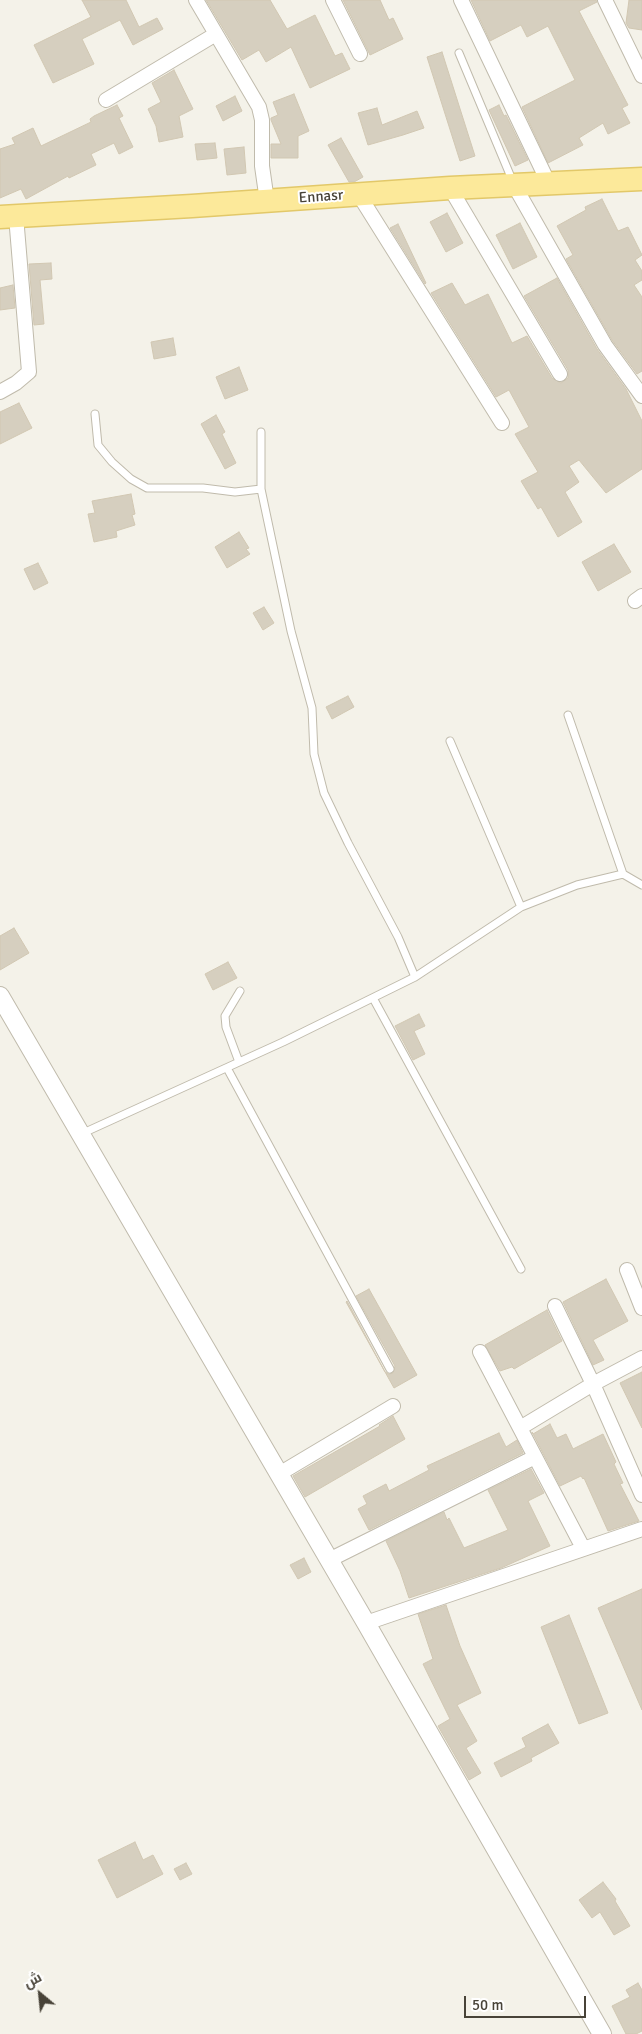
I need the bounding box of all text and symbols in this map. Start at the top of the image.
street label: Ennasr [298,186,344,208]
north arrow [15,1969,65,2019]
text: ش [21,1969,45,1992]
scale bar [467,1986,590,2018]
text: 50 m [472,1996,503,2014]

